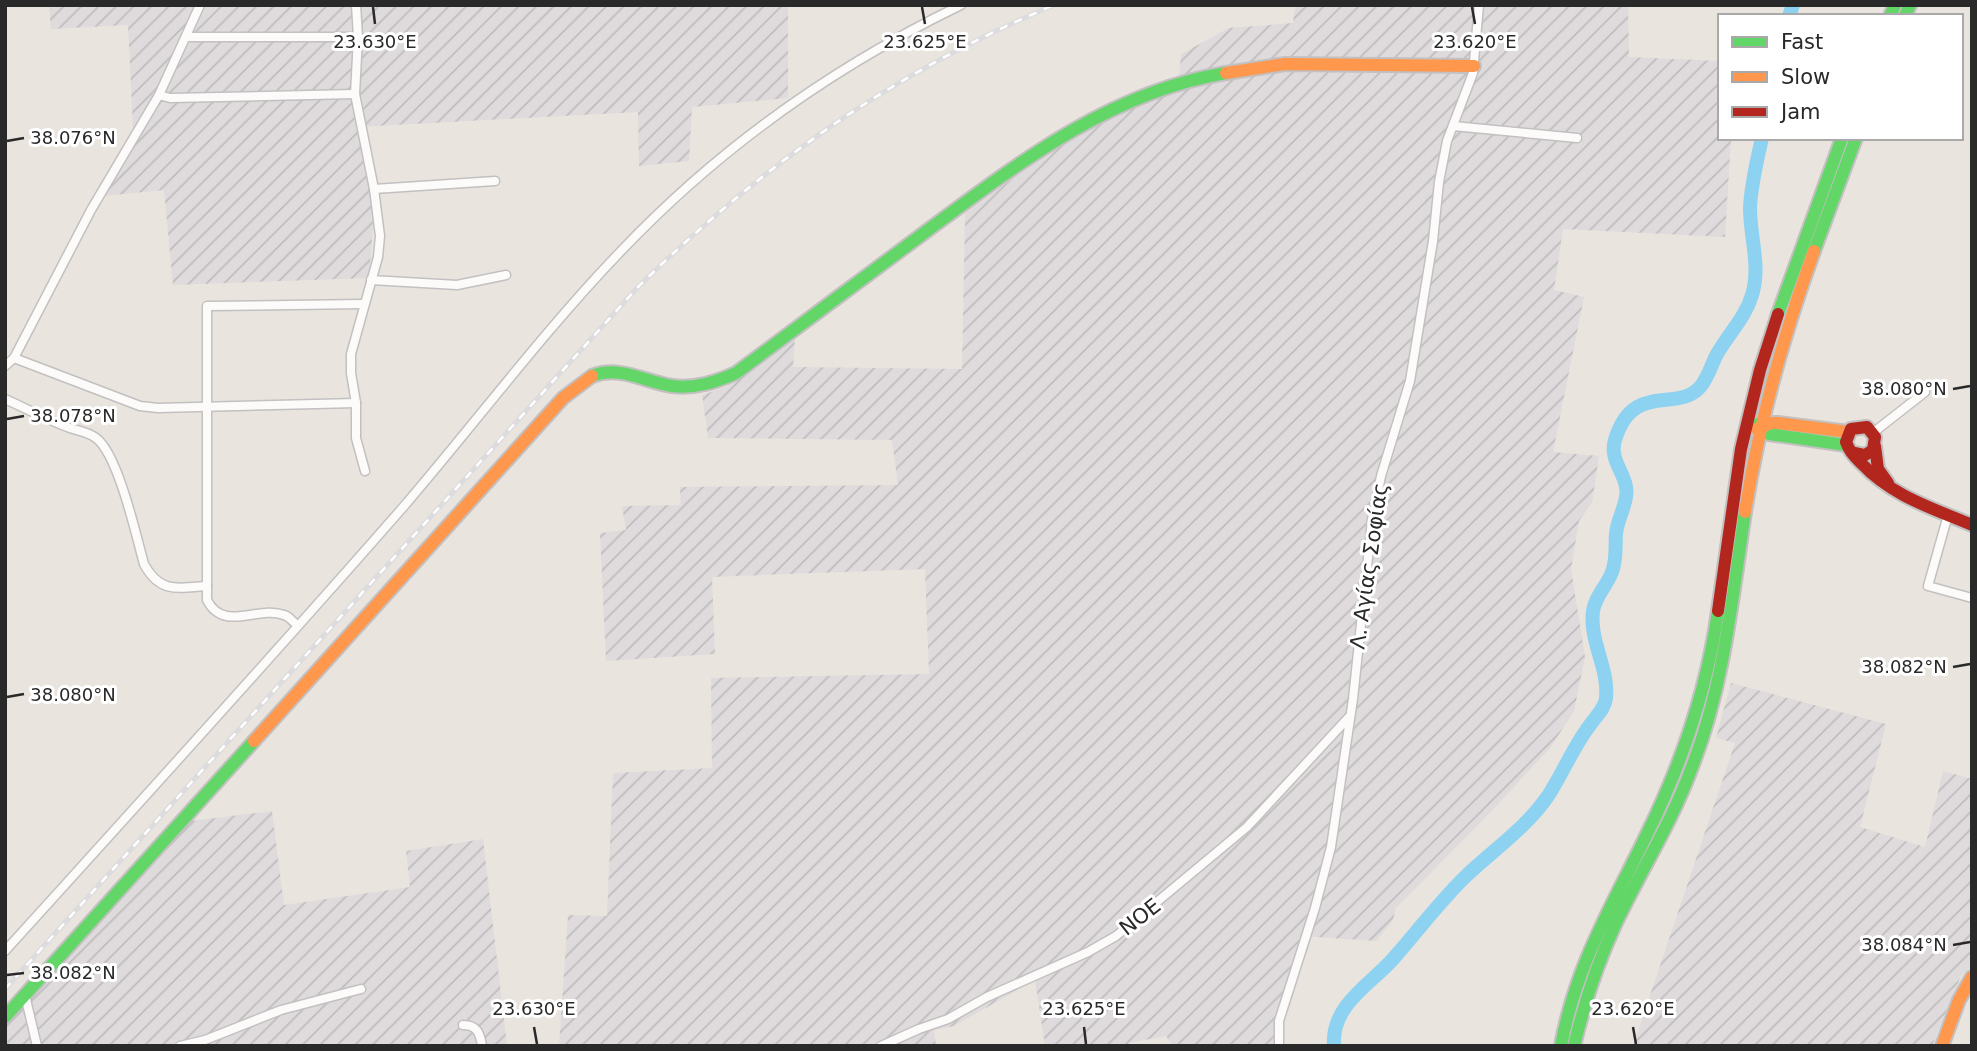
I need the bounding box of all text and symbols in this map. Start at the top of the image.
legend [1718,14,1963,140]
text: Fast [1781,30,1823,54]
text: 23.630°E [333,31,417,52]
text: 23.625°E [883,31,967,52]
text: 23.620°E [1433,31,1517,52]
text: Slow [1781,65,1830,89]
text: Jam [1779,100,1821,124]
text: 38.076°N [30,127,116,148]
text: 38.080°N [1861,378,1947,399]
text: 38.078°N [30,405,116,426]
street label: Λ. Αγίας Σοφίας [1345,481,1393,651]
text: 38.082°N [1861,656,1947,677]
text: 38.080°N [30,684,116,705]
street label: NOE [1115,894,1165,940]
text: 38.084°N [1861,934,1947,955]
text: 38.082°N [30,962,116,983]
text: 23.630°E [492,998,576,1019]
text: 23.625°E [1042,998,1126,1019]
text: 23.620°E [1591,998,1675,1019]

